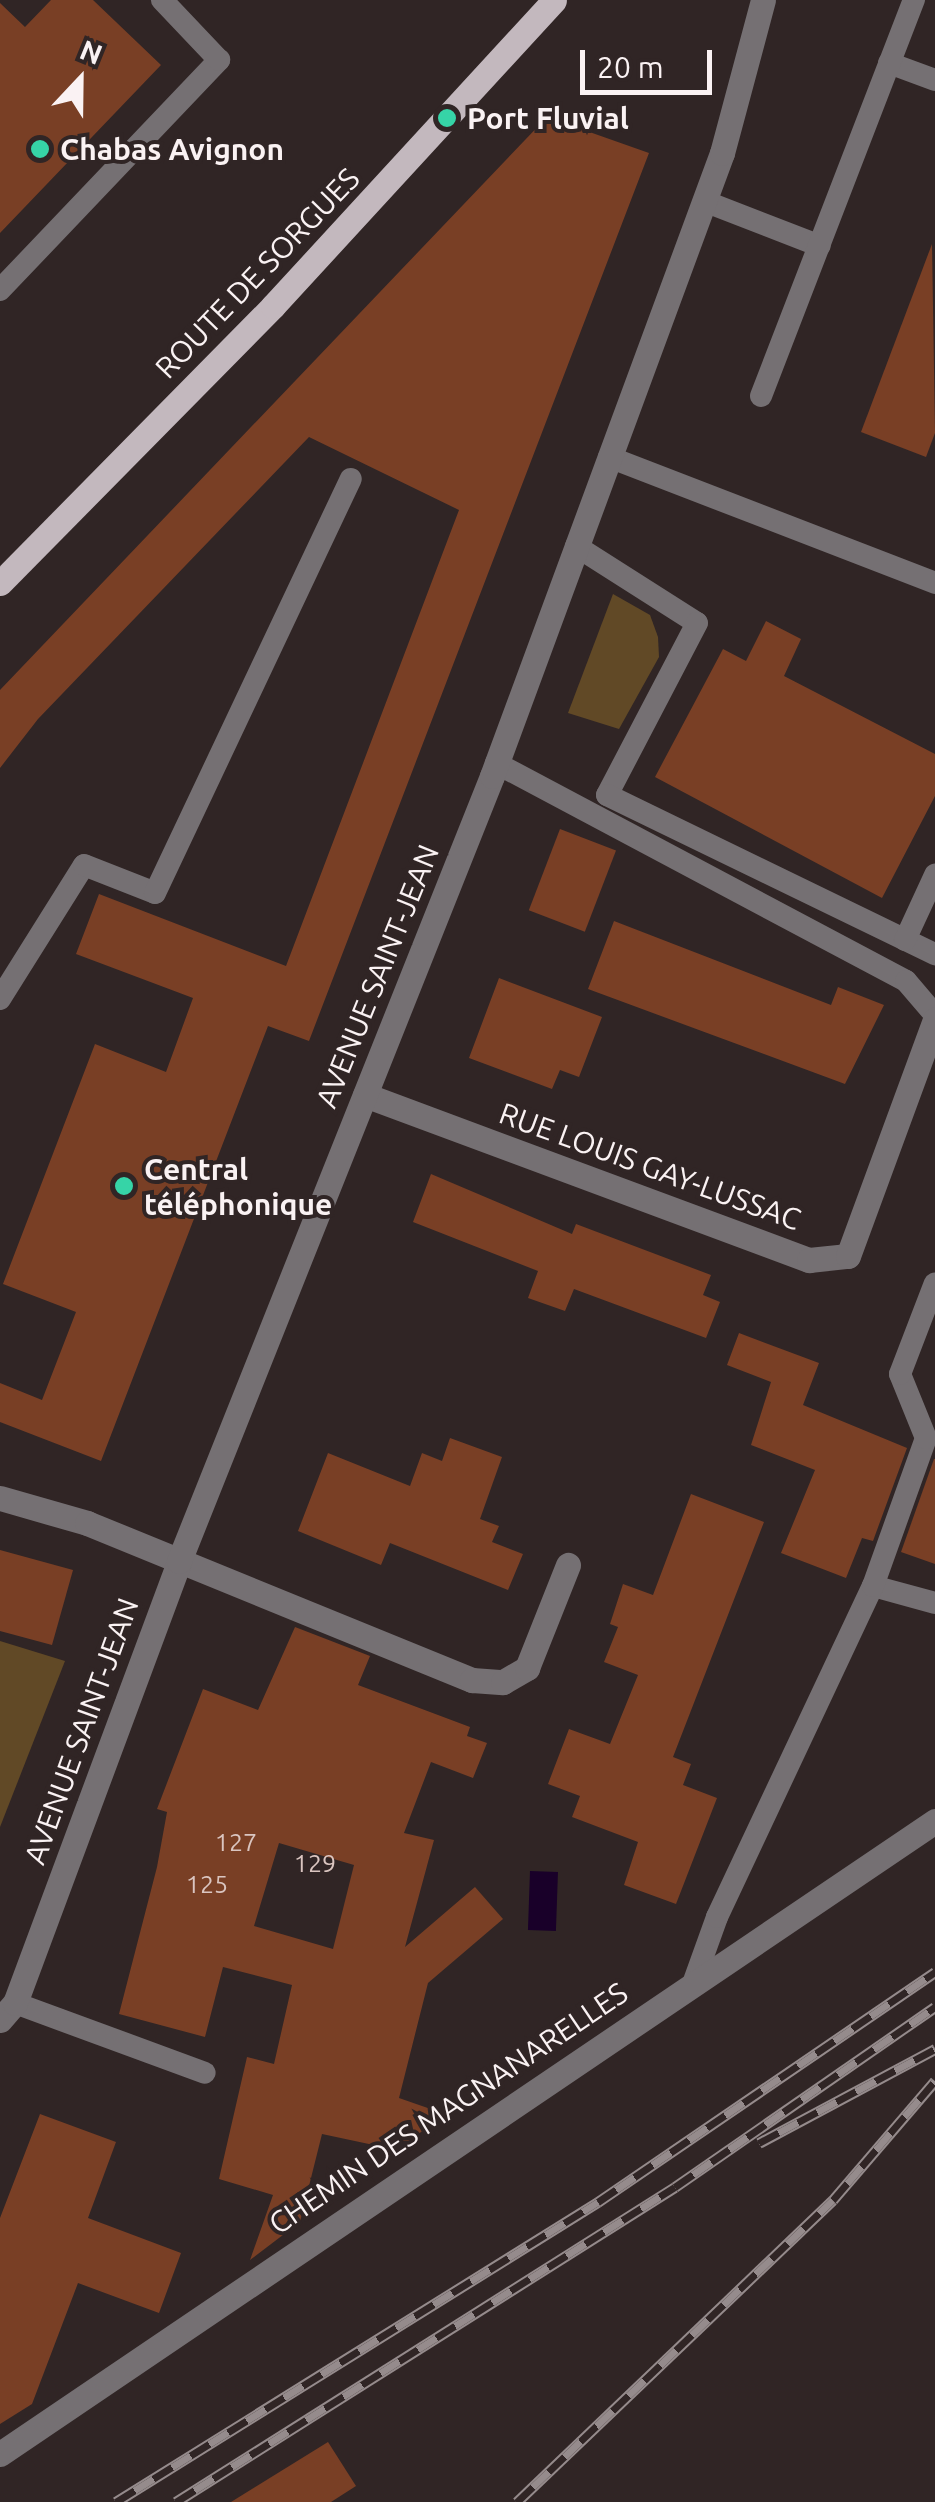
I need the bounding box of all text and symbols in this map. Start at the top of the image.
north arrow [30,30,130,130]
scale bar [585,30,718,92]
text: N [76,33,107,70]
text: 20 m [597,50,664,84]
place label: Port Fluvial [467,100,629,136]
marker: Port Fluvial [436,107,458,129]
place label: Chabas Avignon [60,131,284,167]
marker: Chabas Avignon [29,138,51,160]
street label: ROUTE DE SORGUES [147,160,367,386]
street label: AVENUE SAINT-JEAN [308,839,446,1113]
street label: RUE LOUIS GAY-LUSSAC [494,1095,806,1237]
place label: Central téléphonique [144,1151,332,1222]
marker: Central téléphonique [113,1175,135,1197]
street label: AVENUE SAINT-JEAN [16,1593,146,1869]
house number: 127 [215,1827,257,1857]
house number: 129 [294,1848,336,1878]
house number: 125 [186,1869,228,1899]
street label: CHEMIN DES MAGNANARELLES [262,1974,634,2242]

